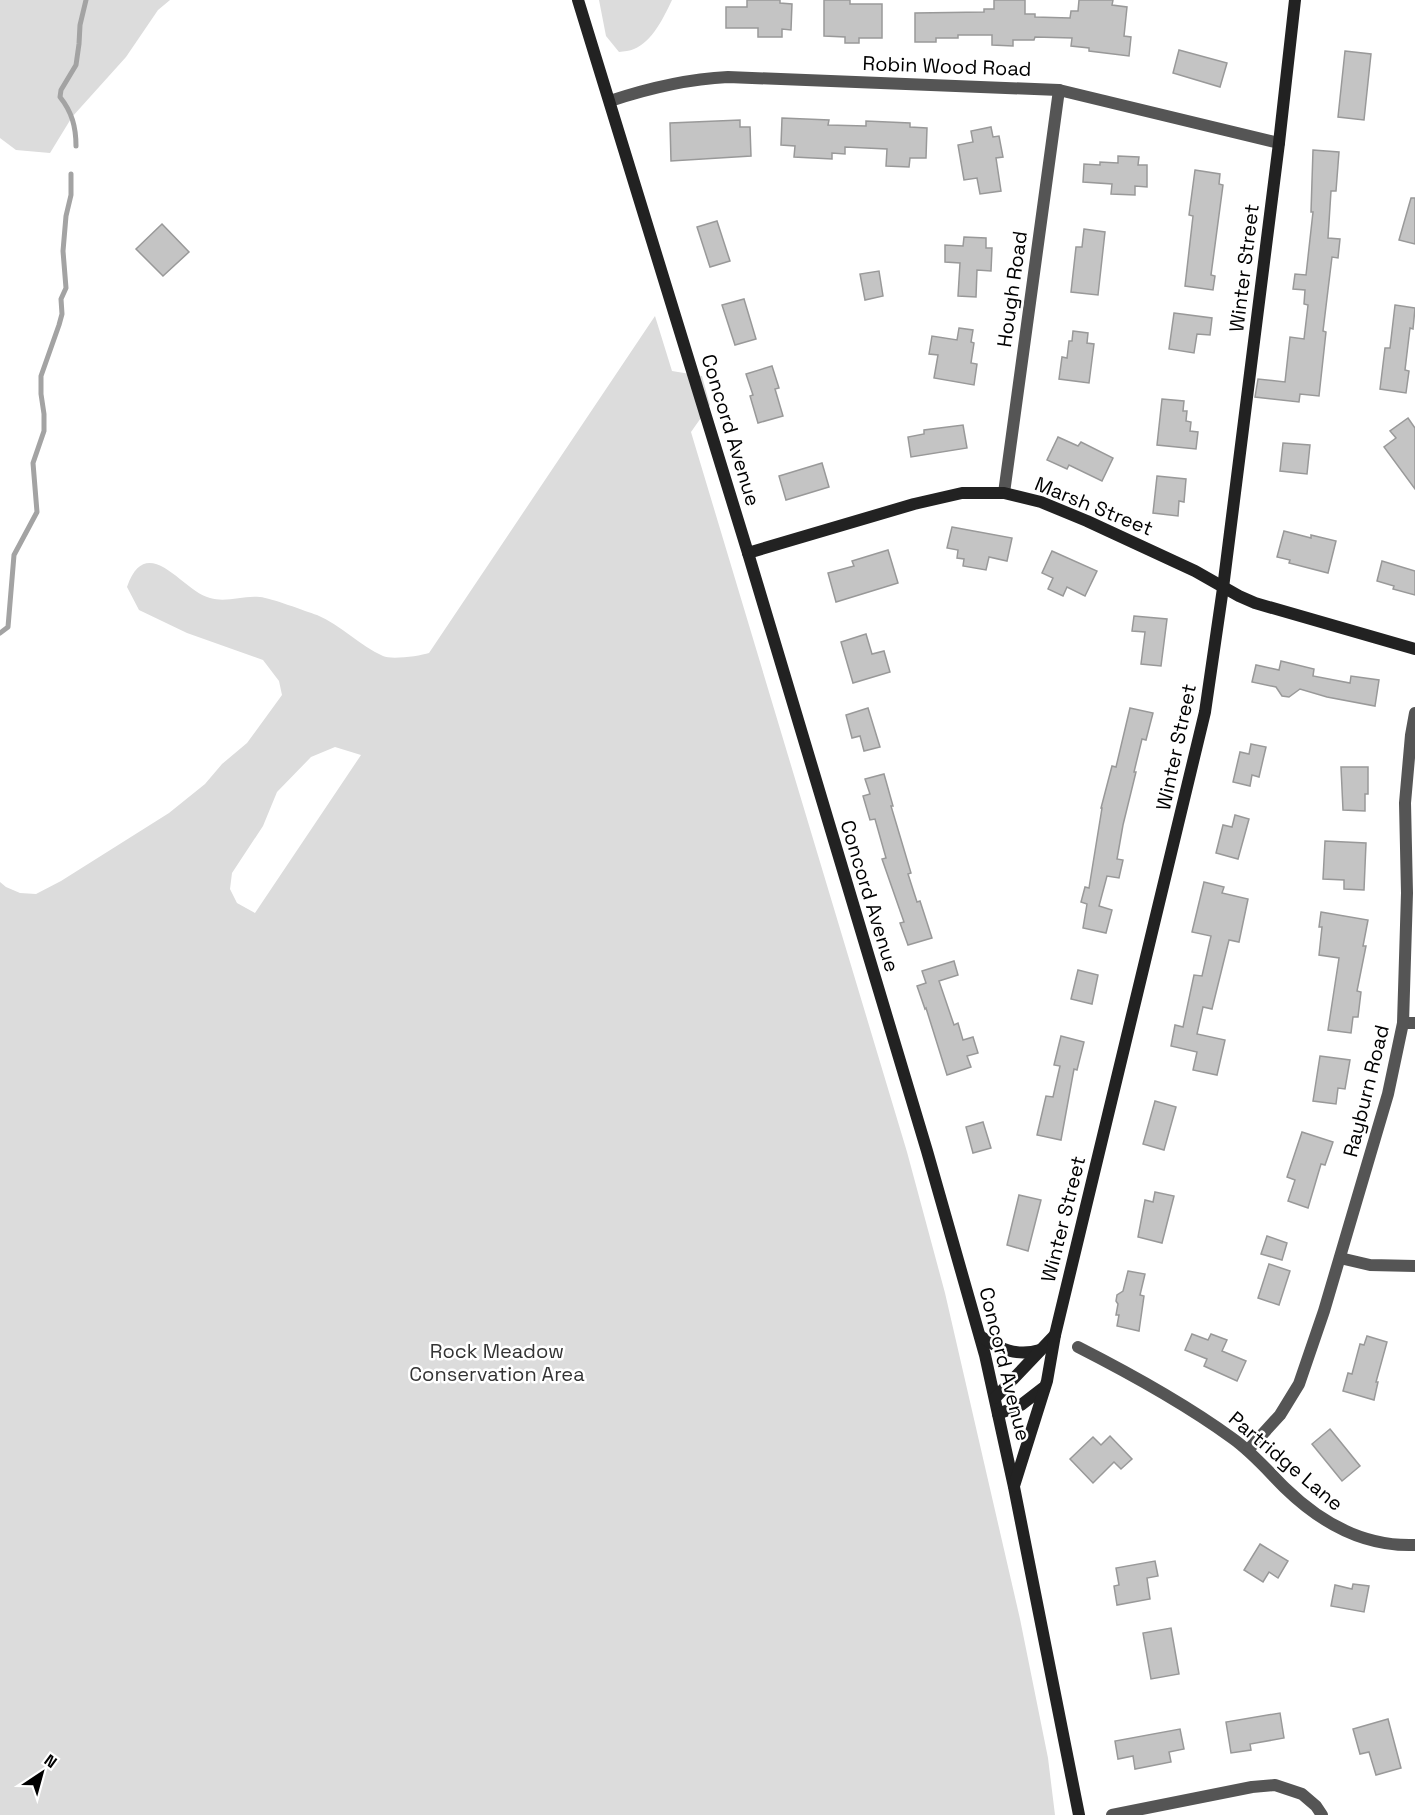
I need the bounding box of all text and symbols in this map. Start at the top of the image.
street label: Robin Wood Road [862,50,1032,82]
street label: Winter Street [1223,202,1265,334]
street label: Hough Road [991,229,1033,349]
street label: Concord Avenue [696,351,766,509]
street label: Marsh Street [1031,470,1157,542]
street label: Winter Street [1150,681,1202,813]
street label: Concord Avenue [835,817,905,975]
street label: Rayburn Road [1337,1022,1395,1160]
street label: Winter Street [1035,1153,1091,1285]
street label: Concord Avenue [973,1285,1037,1443]
park label: Rock Meadow Conservation Area [409,1338,585,1387]
street label: Partridge Lane [1223,1405,1349,1517]
north arrow [12,1743,72,1803]
text: N [40,1750,61,1773]

